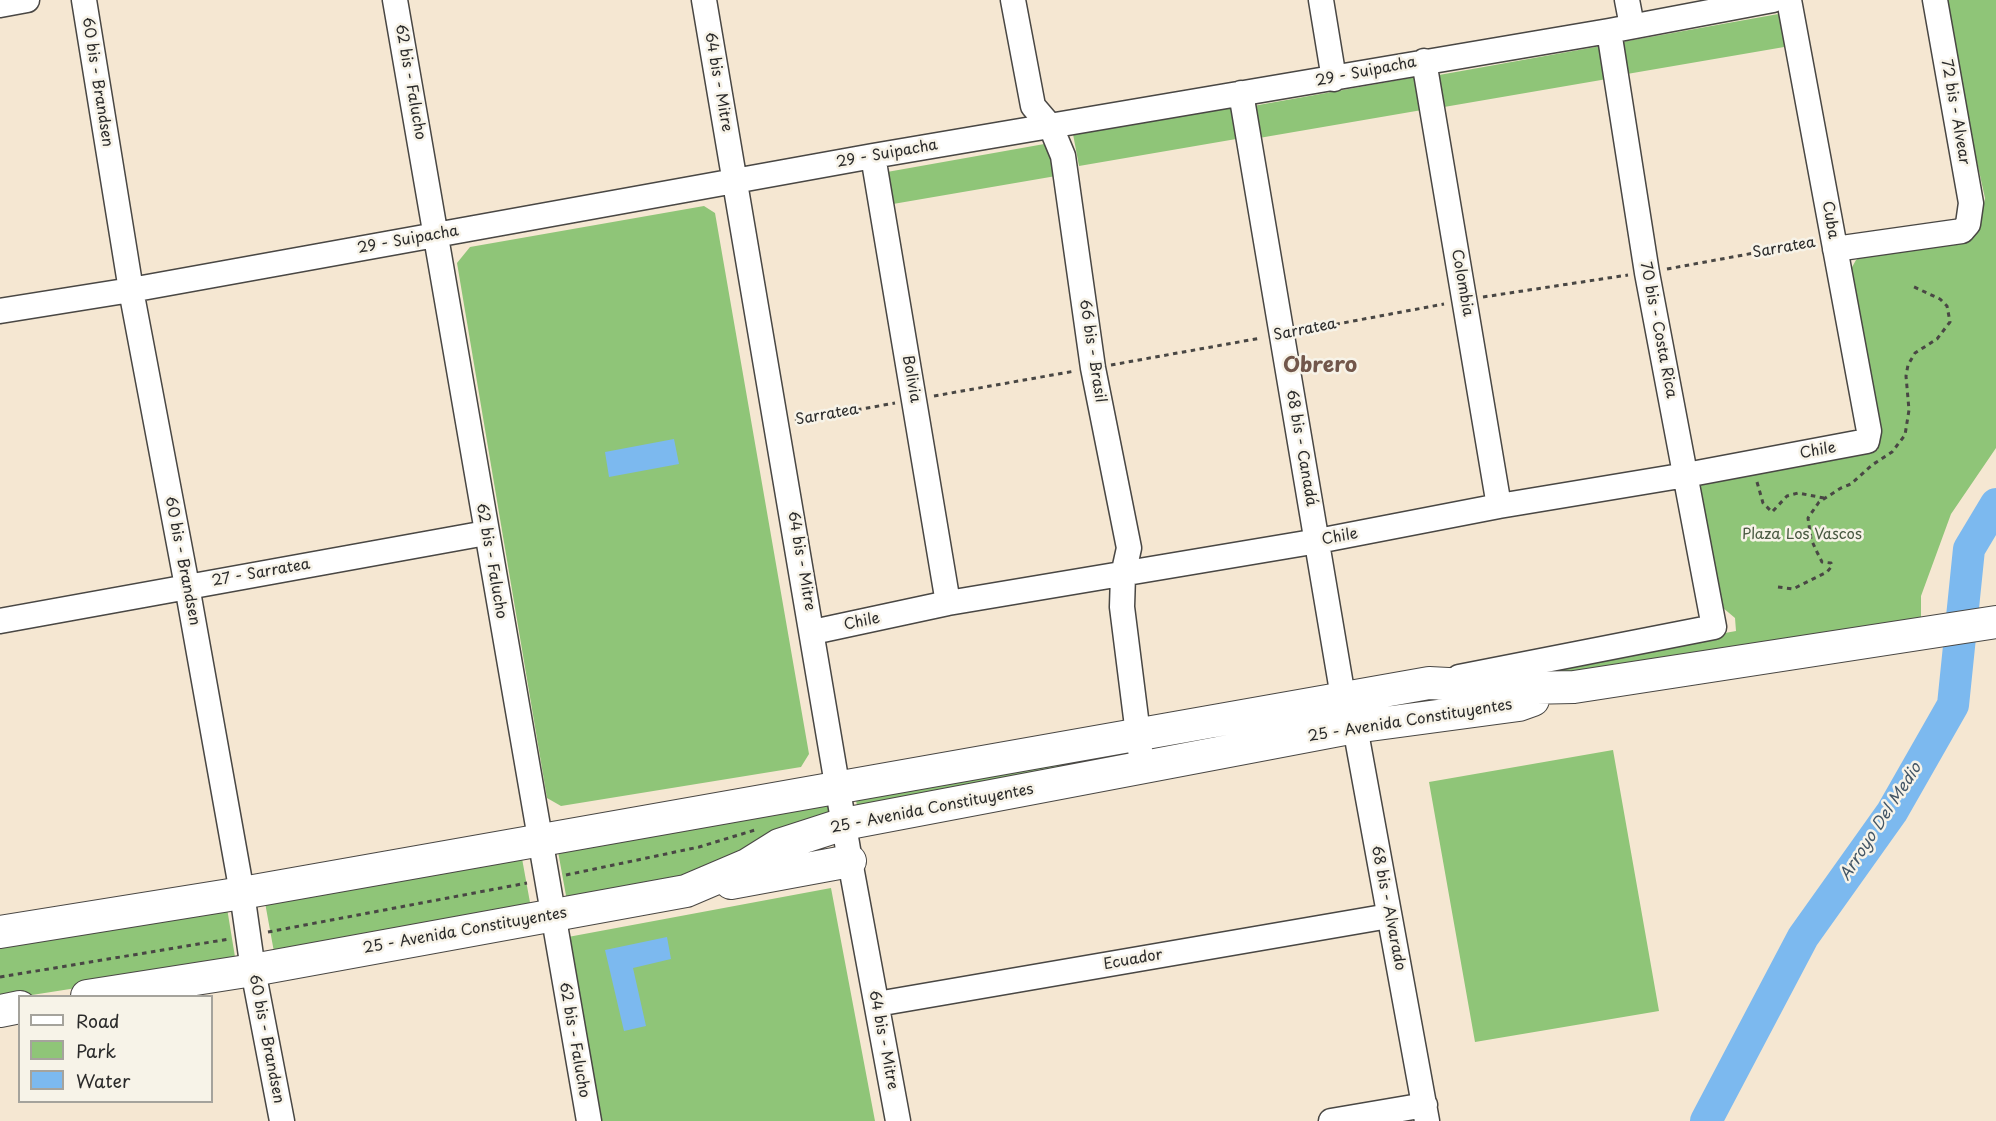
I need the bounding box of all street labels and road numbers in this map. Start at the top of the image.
street label: 60 bis - Brandsen [78,16,116,148]
street label: 62 bis - Falucho [391,23,429,141]
street label: 64 bis - Mitre [700,31,736,133]
street label: 29 - Suipacha [1314,53,1418,91]
street label: 72 bis - Alvear [1937,58,1973,166]
street label: 29 - Suipacha [835,136,939,172]
street label: Cuba [1818,200,1842,240]
street label: 29 - Suipacha [356,222,460,258]
street label: Sarratea [1751,234,1817,262]
street label: Colombia [1447,248,1477,318]
street label: 70 bis - Costa Rica [1636,260,1680,400]
street label: 66 bis - Brasil [1075,298,1109,404]
street label: Sarratea [1272,315,1338,345]
street label: Bolivia [898,354,924,404]
street label: 68 bis - Canadá [1282,388,1320,508]
street label: Sarratea [794,401,860,429]
street label: Chile [1798,439,1838,463]
street label: 60 bis - Brandsen [161,495,203,627]
street label: 62 bis - Falucho [472,502,510,620]
street label: 64 bis - Mitre [783,510,819,612]
street label: Chile [1320,525,1360,549]
street label: 27 - Sarratea [211,556,311,590]
street label: Chile [842,609,882,635]
street label: 25 - Avenida Constituyentes [1307,696,1513,746]
street label: 25 - Avenida Constituyentes [829,780,1035,838]
street label: 68 bis - Alvarado [1367,844,1409,972]
street label: 25 - Avenida Constituyentes [362,904,568,958]
street label: Ecuador [1102,946,1164,974]
street label: 60 bis - Brandsen [245,973,287,1105]
street label: 62 bis - Falucho [555,981,593,1099]
street label: 64 bis - Mitre [865,989,901,1091]

